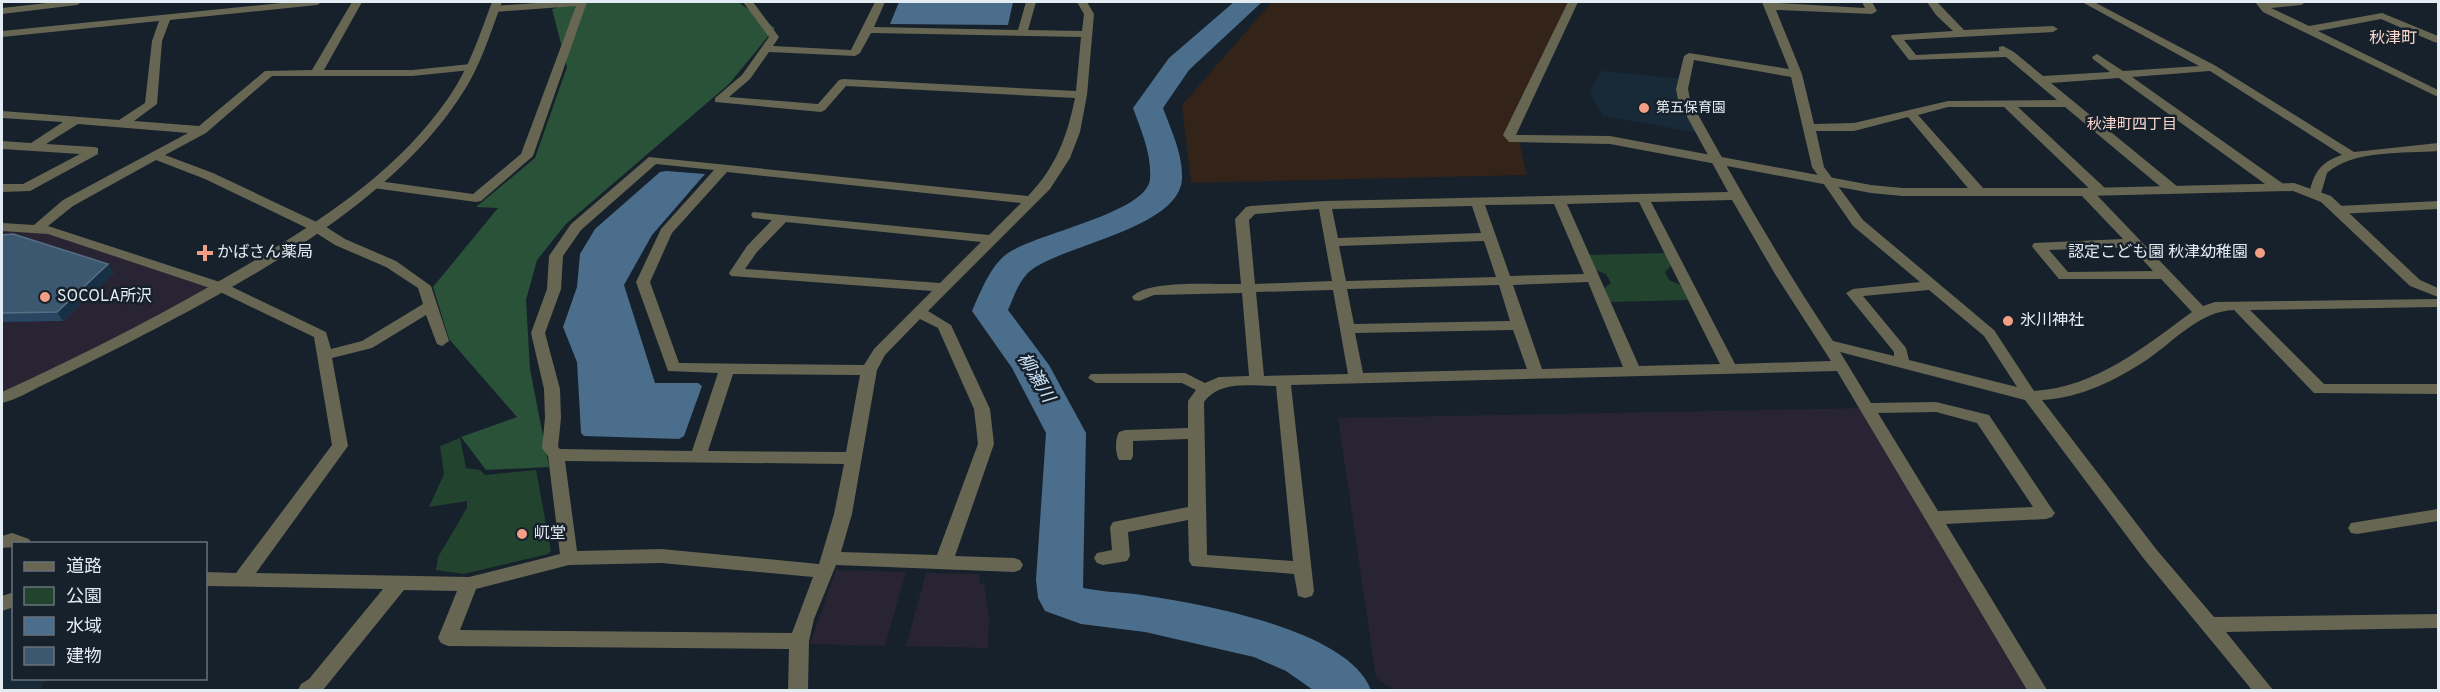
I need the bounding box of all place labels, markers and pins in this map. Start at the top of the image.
place label: 第五保育園 [1656,99,1726,117]
marker: 第五保育園 [1637,101,1651,115]
place label: かばさん薬局 [217,243,313,263]
place label: 認定こども園 秋津幼稚園 [2068,243,2248,263]
marker: かばさん薬局 [198,246,212,260]
marker: 認定こども園 秋津幼稚園 [2253,246,2267,260]
place label: SOCOLA所沢 [57,287,152,307]
marker: SOCOLA所沢 [38,290,52,304]
place label: 氷川神社 [2020,311,2084,331]
marker: 氷川神社 [2001,314,2015,328]
place label: 屼堂 [534,524,566,544]
marker: 屼堂 [515,527,529,541]

